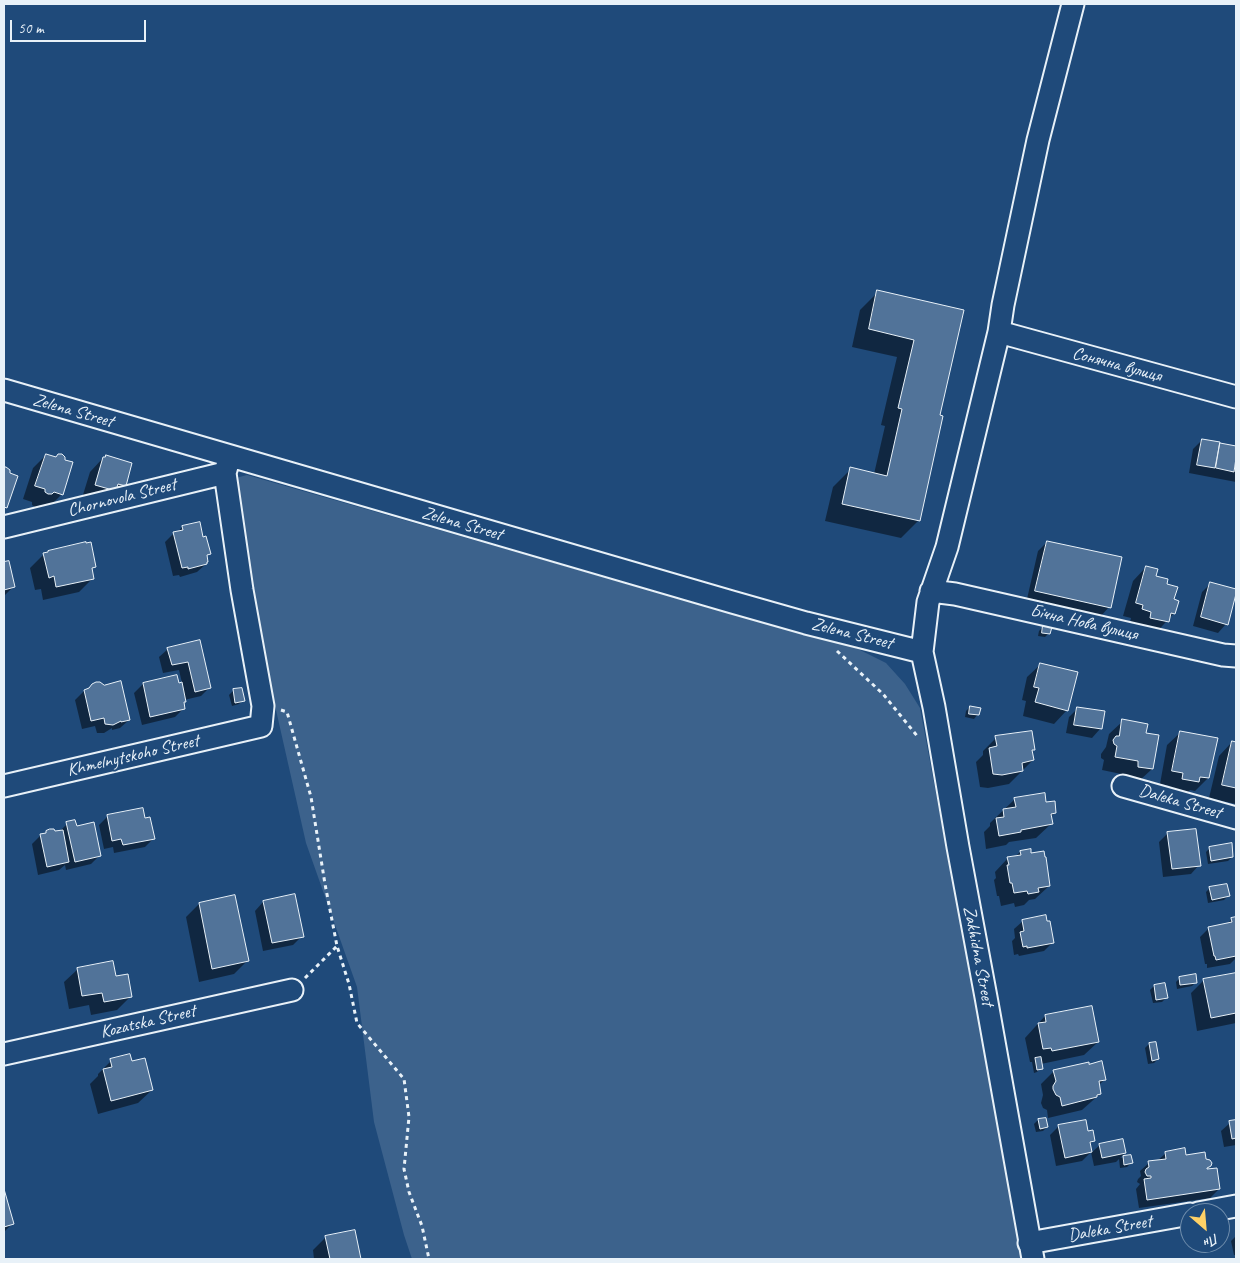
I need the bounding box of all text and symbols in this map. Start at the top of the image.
scale bar [12,10,149,42]
text: 50 m [18,19,44,38]
street label: Сонячна вулиця [1070,343,1164,387]
street label: Zelena Street [30,389,116,433]
street label: Chornovola Street [66,474,178,522]
street label: Zelena Street [419,502,505,546]
street label: Бічна Нова вулиця [1028,600,1140,646]
street label: Zelena Street [809,614,895,654]
street label: Khmelnytskoho Street [65,730,201,782]
street label: Daleka Street [1136,780,1224,824]
street label: Zakhidna Street [958,904,998,1008]
street label: Kozatska Street [98,1001,198,1043]
north arrow [1180,1203,1230,1253]
street label: Daleka Street [1066,1211,1154,1247]
text: Пн [1201,1230,1222,1252]

